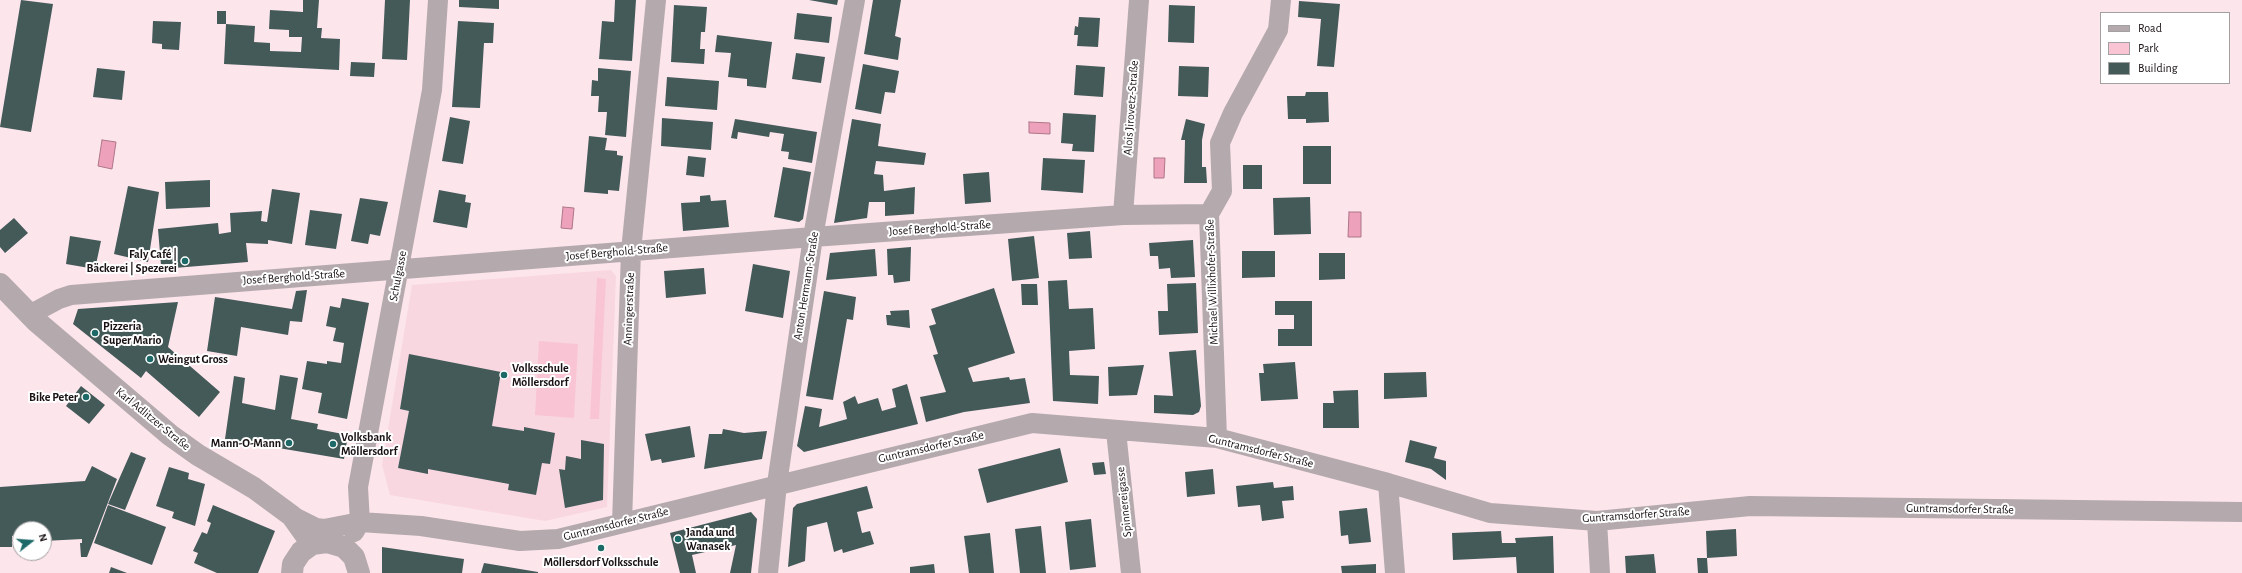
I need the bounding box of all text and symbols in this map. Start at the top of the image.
legend [2100,12,2230,84]
text: Road [2138,22,2162,34]
text: Park [2138,42,2159,54]
street label: Alois Jirovetz-Straße [1120,60,1142,156]
text: Building [2138,62,2178,74]
street label: Josef Berghold-Straße [888,217,992,239]
street label: Michael Willixhofer-Straße [1203,219,1221,345]
street label: Anton Hermann-Straße [790,231,822,341]
street label: Josef Berghold-Straße [565,240,669,264]
place label: Faly Café | Bäckerei | Spezerei [87,247,177,275]
street label: Schulgasse [386,250,410,302]
marker: Faly Café | Bäckerei | Spezerei [180,256,190,266]
street label: Josef Berghold-Straße [242,266,346,288]
street label: Anningerstraße [621,272,637,346]
place label: Pizzeria Super Mario [103,319,161,347]
marker: Pizzeria Super Mario [90,328,100,338]
place label: Weingut Gross [158,352,228,366]
marker: Weingut Gross [145,354,155,364]
place label: Volksschule Möllersdorf [512,361,569,389]
marker: Volksschule Möllersdorf [499,370,509,380]
street label: Karl Adlitzer-Straße [113,385,193,453]
place label: Bike Peter [29,390,78,404]
marker: Bike Peter [81,392,91,402]
street label: Guntramsdorfer Straße [877,428,985,466]
place label: Volksbank Möllersdorf [341,430,397,458]
street label: Guntramsdorfer Straße [1207,431,1315,471]
place label: Mann-O-Mann [211,436,281,450]
marker: Mann-O-Mann [284,438,294,448]
marker: Volksbank Möllersdorf [328,439,338,449]
street label: Spinnereigasse [1113,466,1135,538]
street label: Guntramsdorfer Straße [1906,501,2014,517]
street label: Guntramsdorfer Straße [562,504,670,544]
street label: Guntramsdorfer Straße [1582,504,1690,526]
north arrow [12,521,52,561]
place label: Janda und Wanasek [686,525,735,553]
text: N [37,532,49,543]
marker: Janda und Wanasek [673,534,683,544]
marker: Möllersdorf Volksschule [596,543,606,553]
place label: Möllersdorf Volksschule [544,555,658,569]

